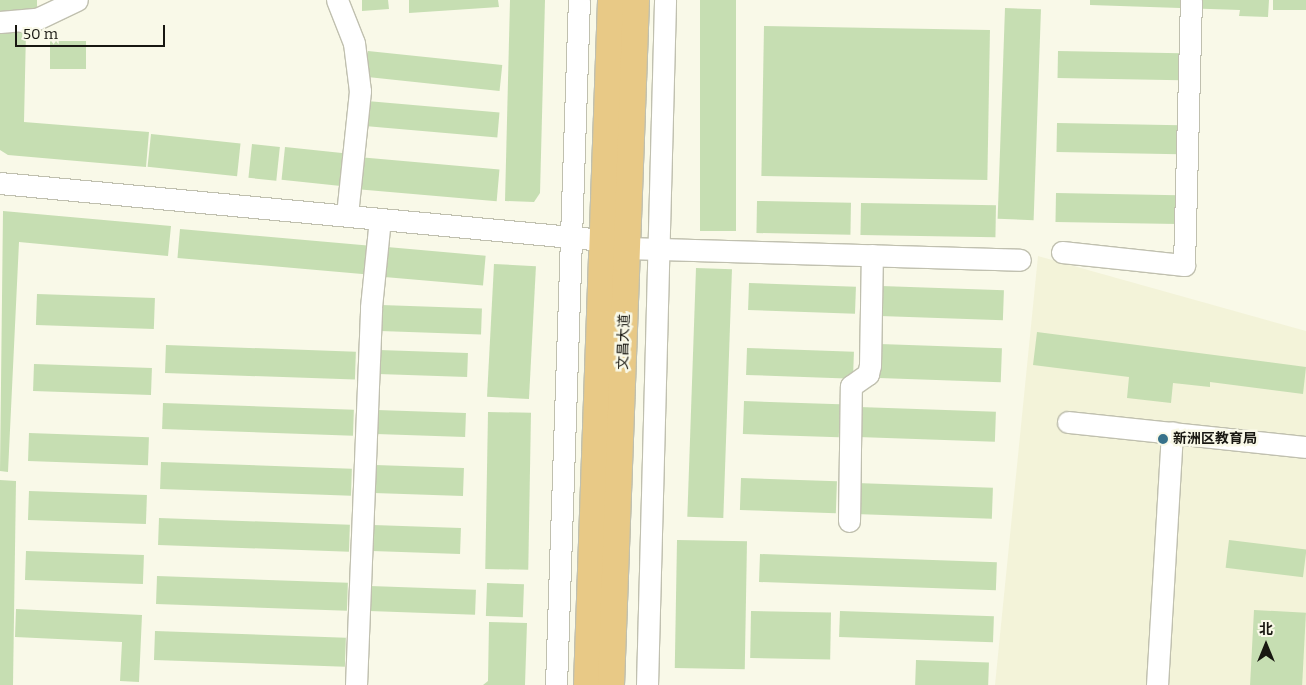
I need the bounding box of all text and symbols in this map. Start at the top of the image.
scale bar [18,15,168,47]
text: 50 m [23,25,58,43]
street label: 文昌大道 [615,314,633,370]
place label: 新洲区教育局 [1173,431,1257,447]
marker: 新洲区教育局 [1157,433,1169,445]
north arrow [1241,620,1291,670]
text: 北 [1259,621,1273,638]

